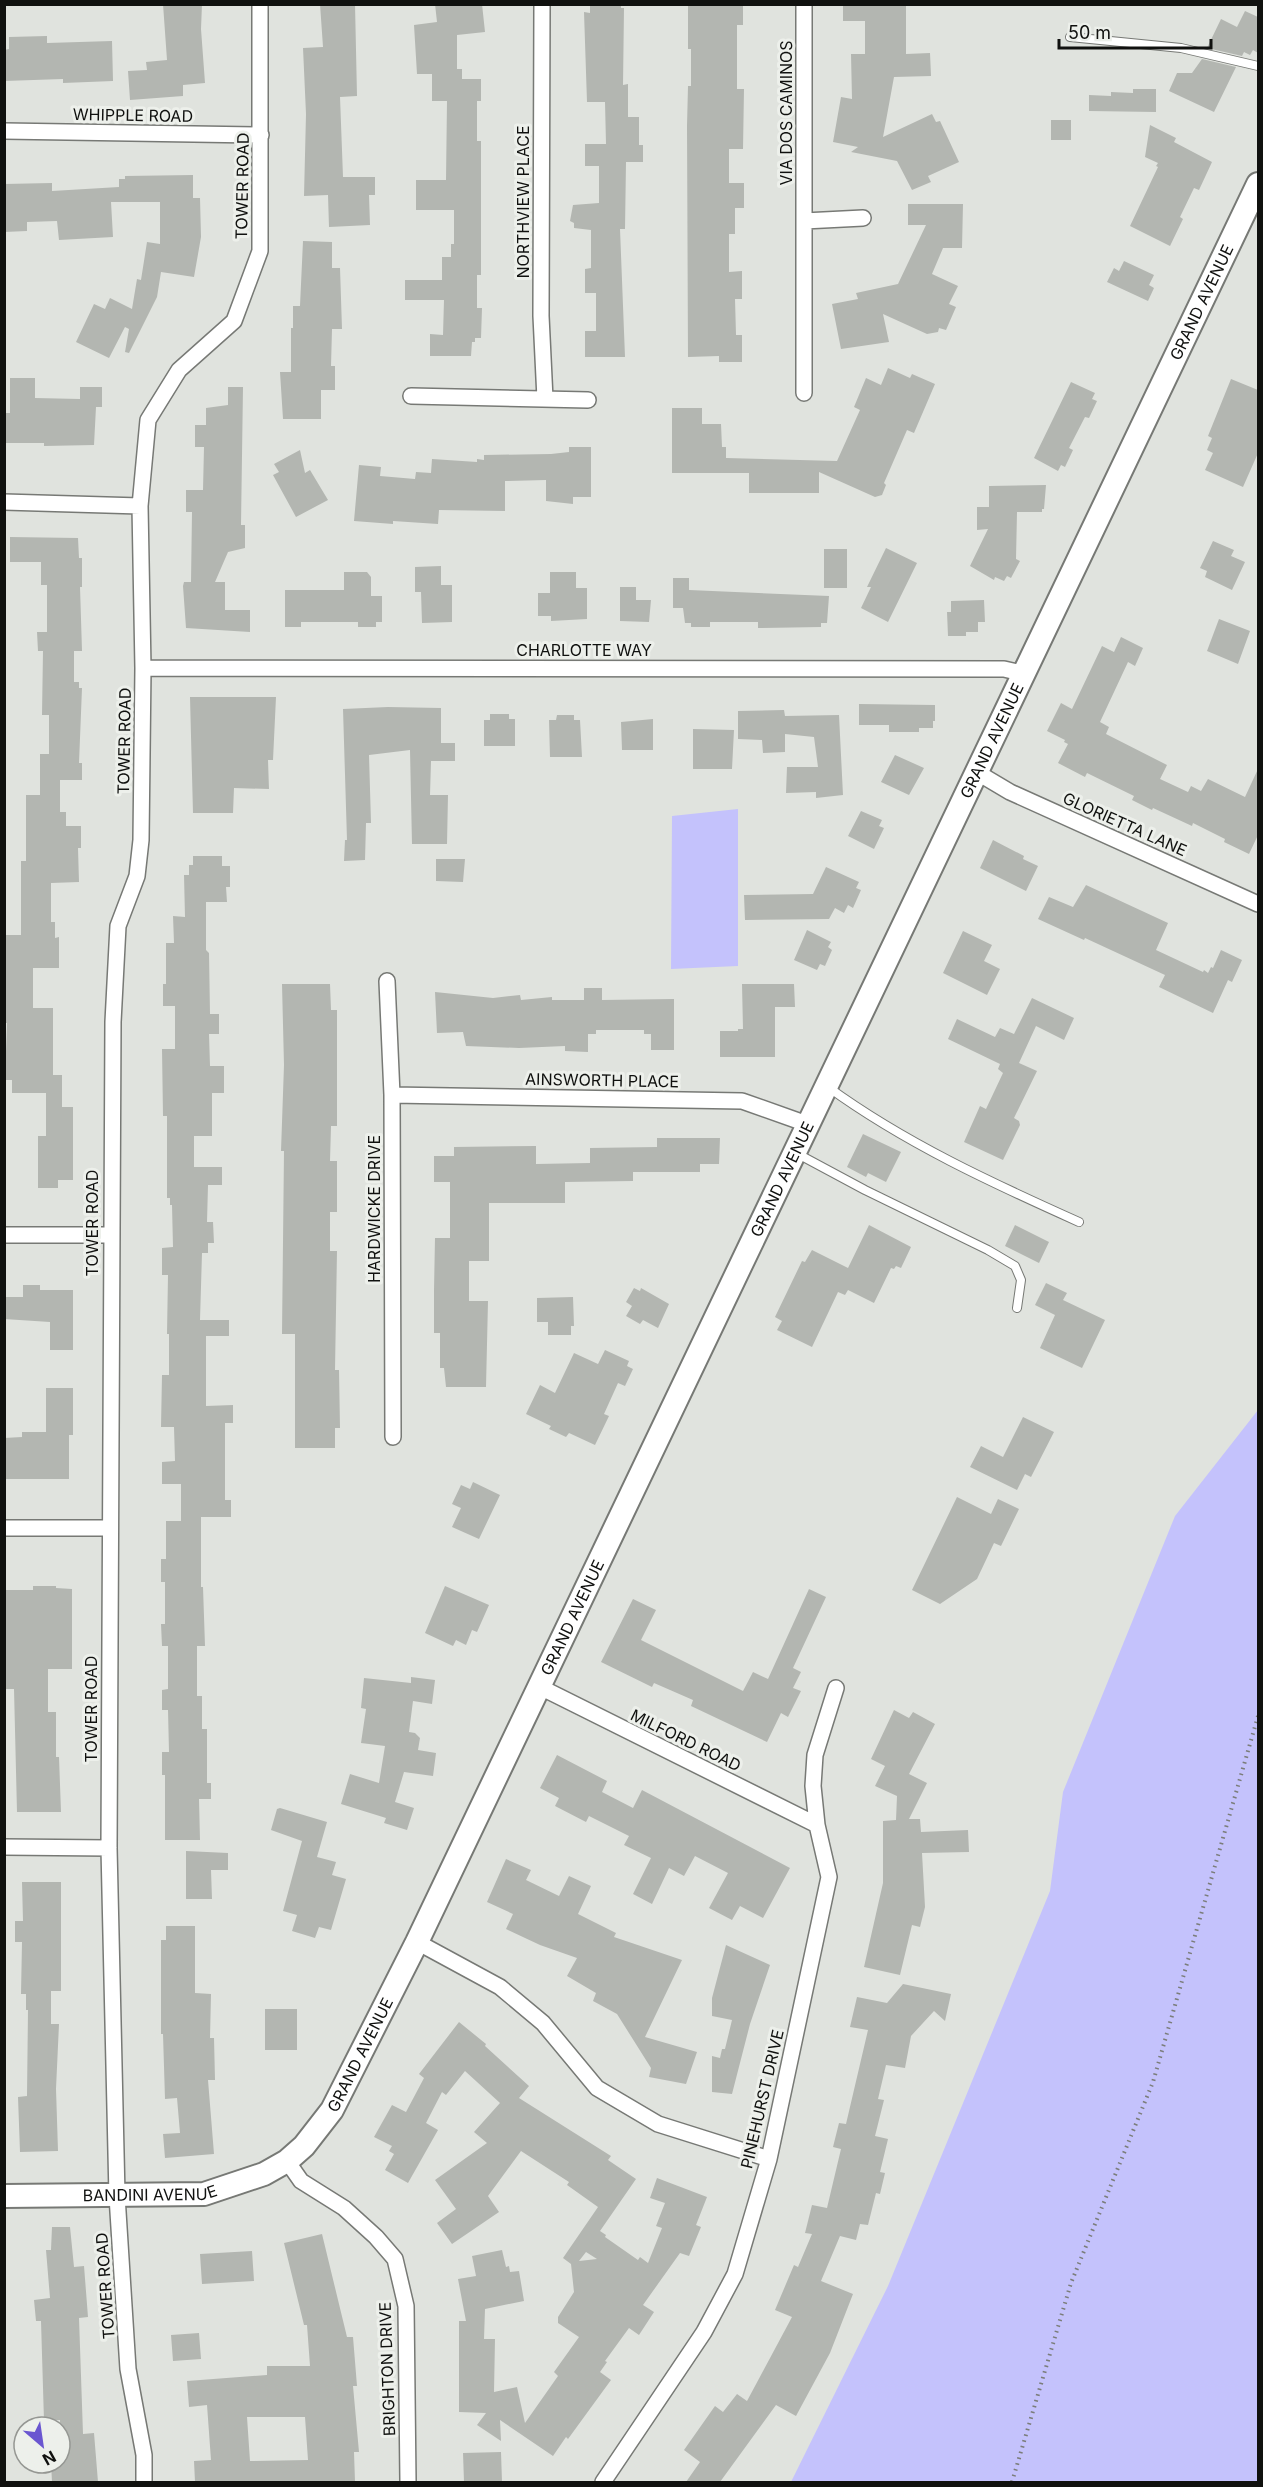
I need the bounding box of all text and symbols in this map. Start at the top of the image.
scale bar [1059,12,1210,50]
text: 50 m [1068,22,1111,43]
street label: VIA DOS CAMINOS [776,40,796,186]
street label: WHIPPLE ROAD [73,104,193,126]
street label: NORTHVIEW PLACE [513,125,533,279]
street label: TOWER ROAD [231,132,253,240]
street label: GRAND AVENUE [1165,241,1238,363]
street label: CHARLOTTE WAY [516,640,652,660]
street label: GRAND AVENUE [956,680,1028,802]
street label: TOWER ROAD [113,687,135,795]
street label: GLORIETTA LANE [1060,788,1190,860]
street label: AINSWORTH PLACE [525,1069,679,1091]
street label: GRAND AVENUE [746,1118,818,1240]
street label: HARDWICKE DRIVE [364,1135,384,1283]
street label: TOWER ROAD [82,1170,102,1276]
street label: GRAND AVENUE [536,1556,608,1678]
street label: TOWER ROAD [81,1656,101,1762]
street label: MILFORD ROAD [628,1705,744,1775]
street label: GRAND AVENUE [323,1994,397,2115]
street label: PINEHURST DRIVE [736,2027,788,2171]
street label: BANDINI AVENUE [83,2180,220,2205]
street label: TOWER ROAD [91,2232,119,2340]
street label: BRIGHTON DRIVE [375,2302,399,2436]
north arrow [12,2415,72,2475]
text: N [39,2446,59,2470]

